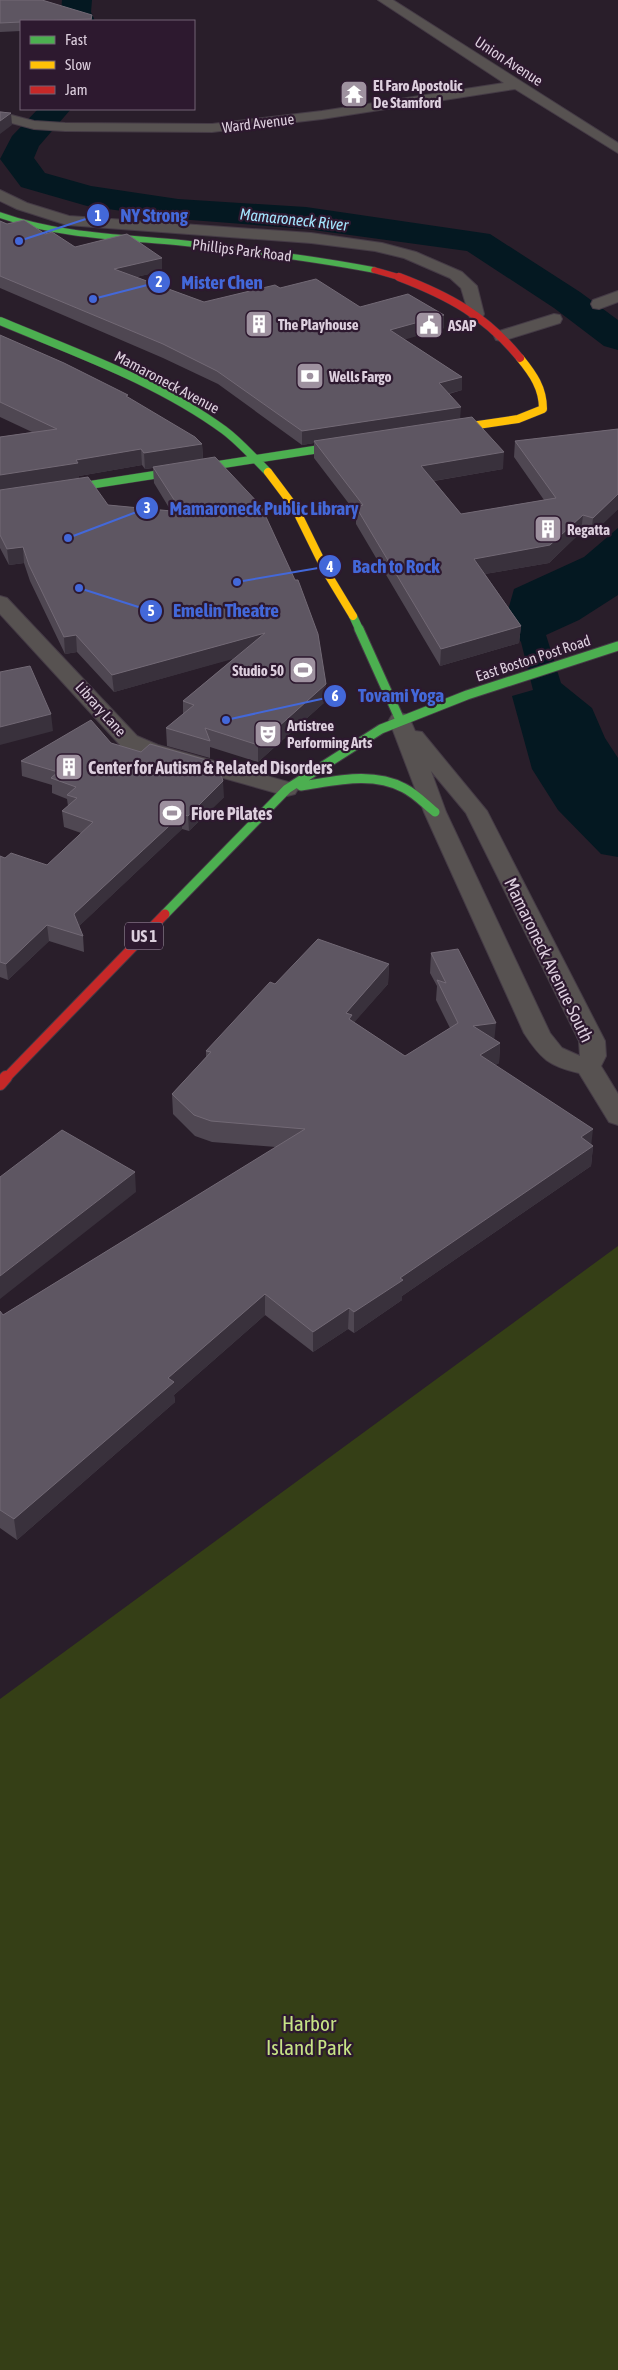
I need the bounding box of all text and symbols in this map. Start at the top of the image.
legend [20,20,195,110]
text: Fast [65,31,87,48]
street label: Union Avenue [472,33,546,89]
text: Slow [65,56,91,73]
place label: El Faro Apostolic De Stamford [373,77,463,111]
temple icon: El Faro Apostolic De Stamford [339,79,369,109]
text: Jam [65,81,88,98]
street label: Ward Avenue [221,110,295,136]
callout: NY Strong [85,198,198,232]
text: NY Strong [120,204,189,226]
water label: Mamaroneck River [239,204,350,234]
text: 1 [94,207,102,224]
street label: Phillips Park Road [191,235,293,265]
callout: Mister Chen [147,265,273,299]
text: Mister Chen [181,271,263,293]
text: 2 [155,273,163,290]
building icon: The Playhouse [244,309,274,339]
public building icon: ASAP [414,310,444,340]
place label: The Playhouse [278,316,359,333]
place label: ASAP [447,317,477,334]
street label: Mamaroneck Avenue [112,347,222,417]
bank icon: Wells Fargo [295,361,325,391]
place label: Wells Fargo [328,368,391,385]
callout: Mamaroneck Public Library [134,491,368,525]
text: Mamaroneck Public Library [169,497,359,519]
text: 3 [143,499,151,516]
building icon: Regatta [533,514,563,544]
place label: Regatta [567,521,610,538]
callout: Bach to Rock [318,549,450,583]
text: Bach to Rock [352,555,440,577]
text: 4 [325,558,334,575]
callout: Emelin Theatre [138,594,289,628]
text: Emelin Theatre [173,599,279,621]
text: 5 [147,602,155,619]
street label: East Boston Post Road [473,631,593,685]
sports icon: Studio 50 [288,655,318,685]
place label: Studio 50 [232,662,284,679]
street label: Library Lane [72,678,130,740]
callout: Tovami Yoga [323,679,453,713]
text: Tovami Yoga [358,684,444,706]
text: 6 [331,687,339,704]
place label: Artistree Performing Arts [286,717,373,751]
theatre icon: Artistree Performing Arts [253,719,283,749]
building icon: Center for Autism & Related Disorders [54,752,84,782]
place label: Center for Autism & Related Disorders [88,757,333,778]
sports icon: Fiore Pilates [157,798,187,828]
place label: Fiore Pilates [191,803,273,824]
street label: Mamaroneck Avenue South [500,874,598,1046]
road number: US 1 [125,922,163,949]
park label: Harbor Island Park [266,2011,352,2059]

